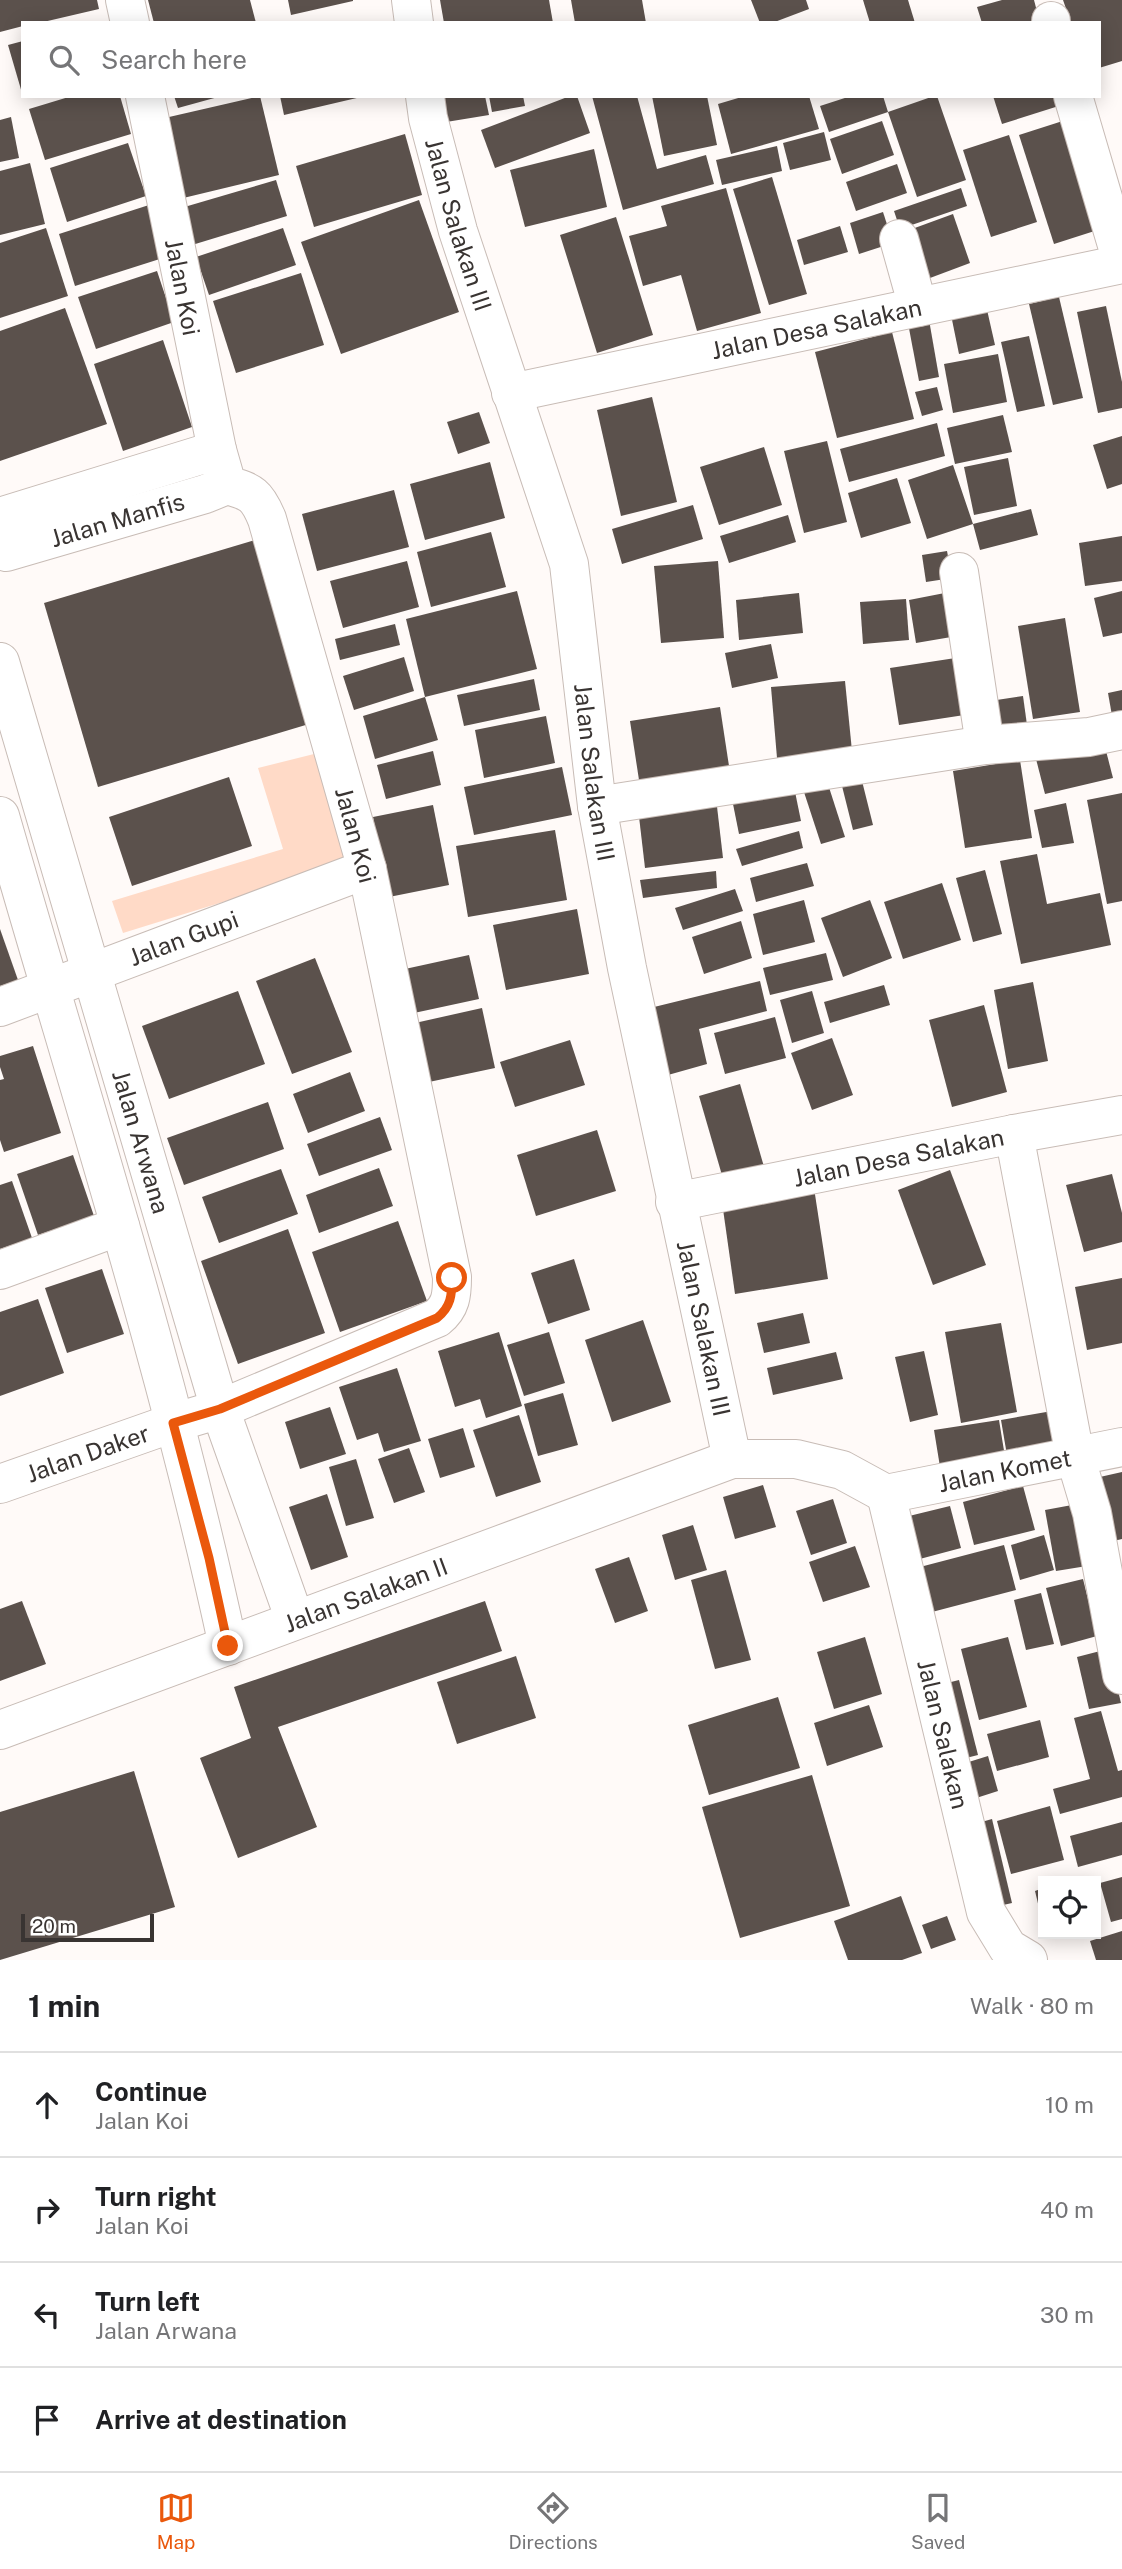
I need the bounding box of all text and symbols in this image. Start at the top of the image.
search box [21,21,1101,98]
icon: search [45,41,83,79]
text: Search here [101,44,247,75]
street label: Jalan Salakan III [420,135,498,315]
street label: Jalan Koi [160,236,206,338]
street label: Jalan Desa Salakan [709,293,924,364]
street label: Jalan Manfis [47,487,188,552]
street label: Jalan Salakan III [569,682,621,863]
street label: Jalan Koi [330,784,382,886]
street label: Jalan Gupi [125,905,242,971]
street label: Jalan Arwana [107,1067,176,1217]
street label: Jalan Desa Salakan [791,1122,1006,1192]
street label: Jalan Salakan III [672,1238,736,1419]
route start [436,1262,467,1293]
street label: Jalan Daker [22,1418,153,1488]
street label: Jalan Komet [936,1443,1074,1497]
street label: Jalan Salakan II [280,1552,451,1638]
route end [212,1630,243,1661]
street label: Jalan Salakan [912,1657,975,1812]
map controls [1038,1876,1101,1939]
button: locate [1038,1876,1101,1939]
scale bar [21,1911,154,1943]
text: 20 m [32,1915,76,1937]
text: 1 min [28,1988,100,2024]
text: Walk · 80 m [970,1992,1094,2019]
text: Continue [95,2076,207,2107]
icon: ahead [28,2086,66,2124]
text: 10 m [1045,2091,1094,2118]
text: Jalan Koi [95,2107,189,2134]
text: Turn right [95,2181,217,2212]
icon: right [28,2191,66,2229]
text: 40 m [1040,2196,1094,2223]
text: Jalan Koi [95,2212,189,2239]
text: Turn left [95,2286,200,2317]
icon: left [28,2296,66,2334]
text: 30 m [1040,2301,1094,2328]
text: Jalan Arwana [95,2317,237,2344]
icon: arrive [28,2401,66,2439]
text: Arrive at destination [95,2404,347,2435]
tab: Map [157,2489,195,2553]
tab: Directions [508,2489,598,2553]
tab: Saved [911,2489,965,2553]

